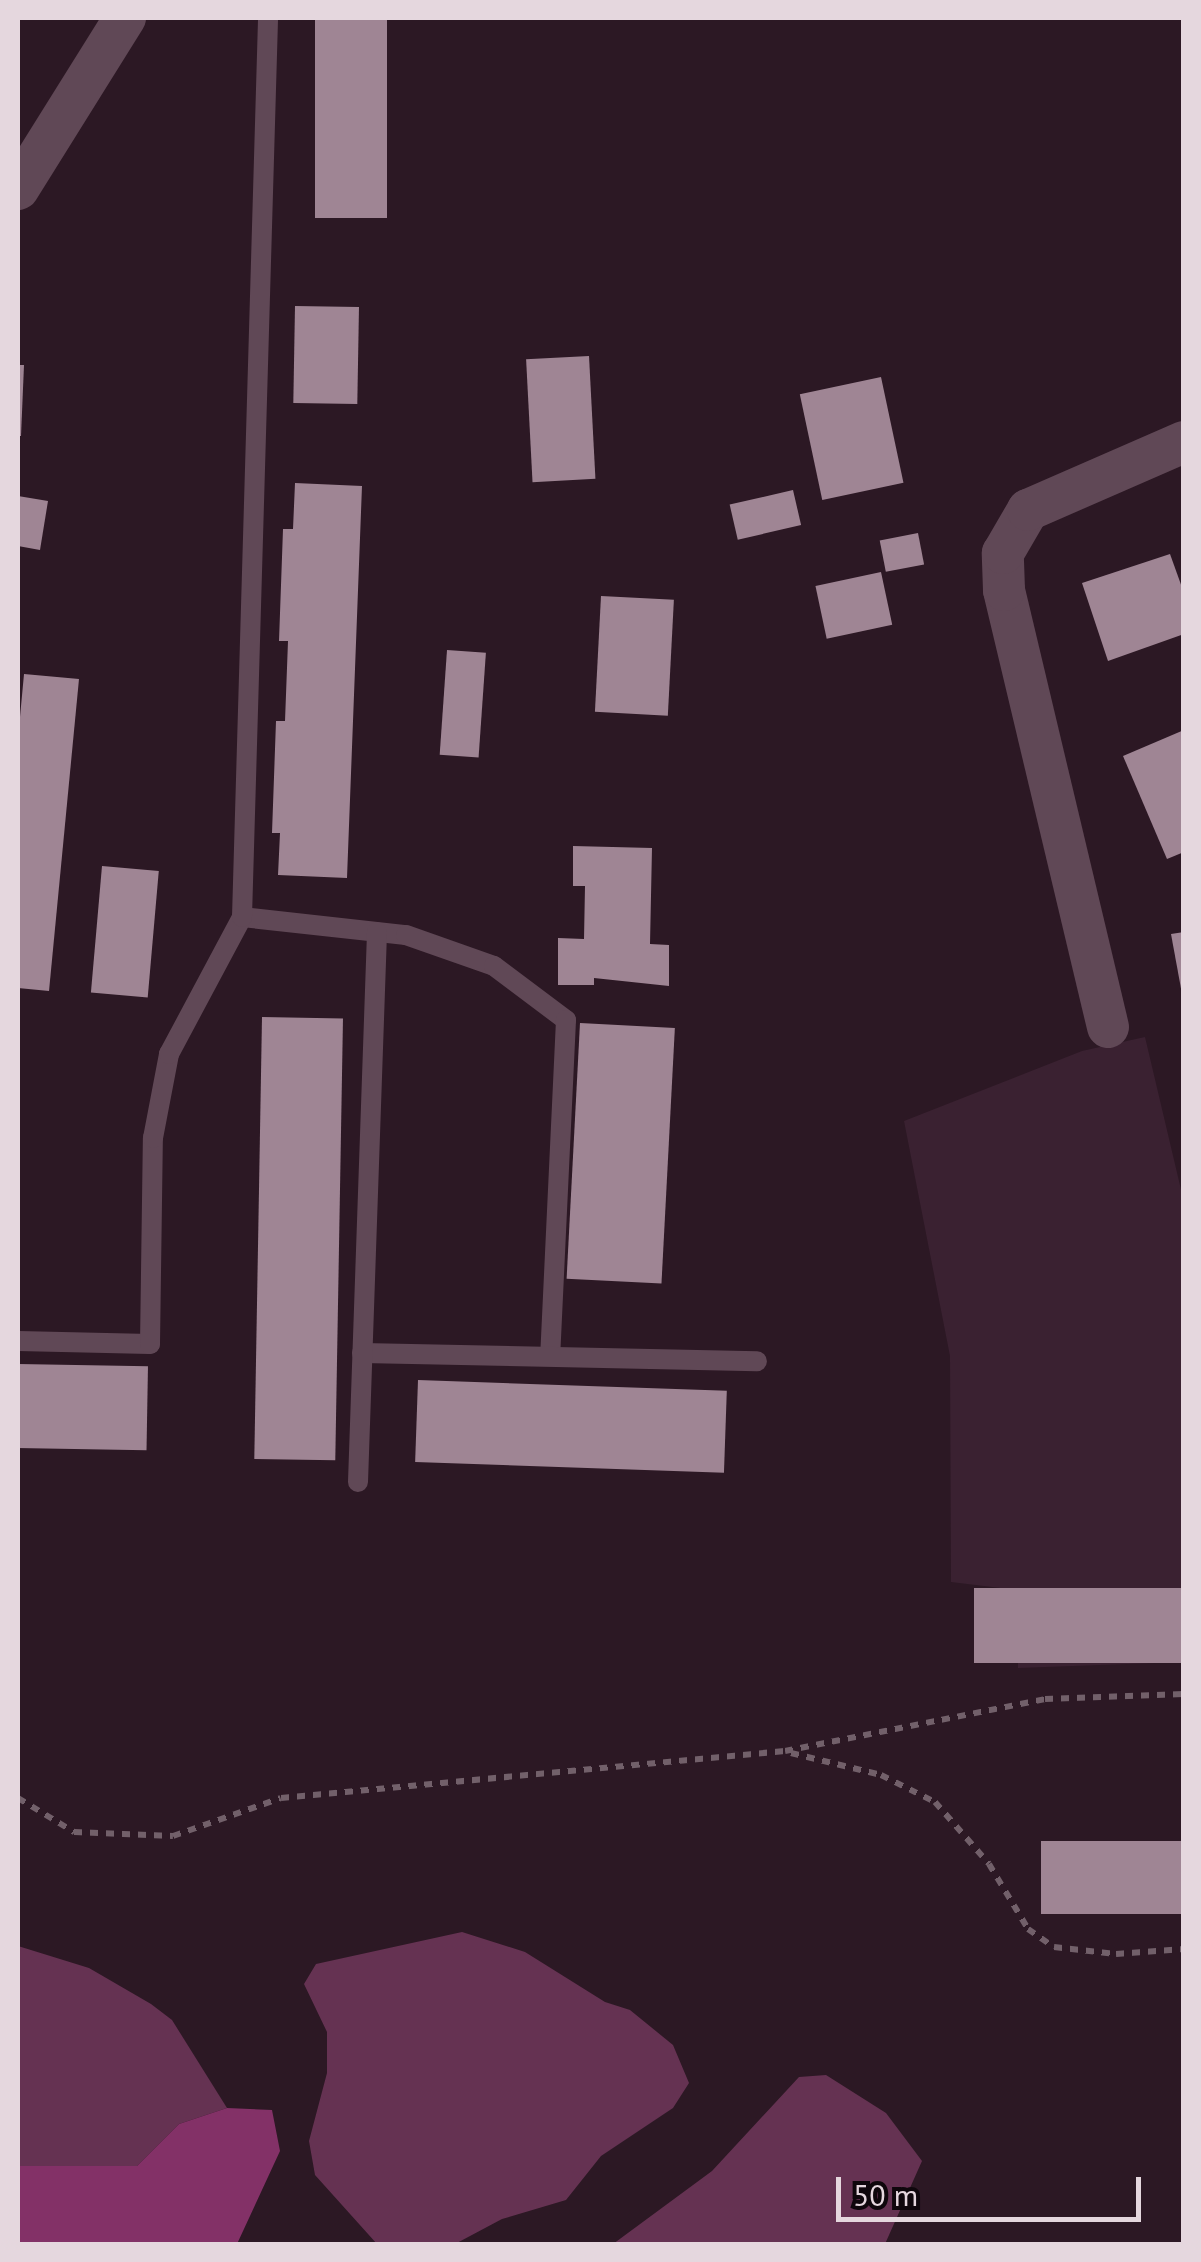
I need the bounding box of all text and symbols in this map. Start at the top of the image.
scale bar [841,2157,1146,2219]
text: 50 m [853,2175,918,2214]

